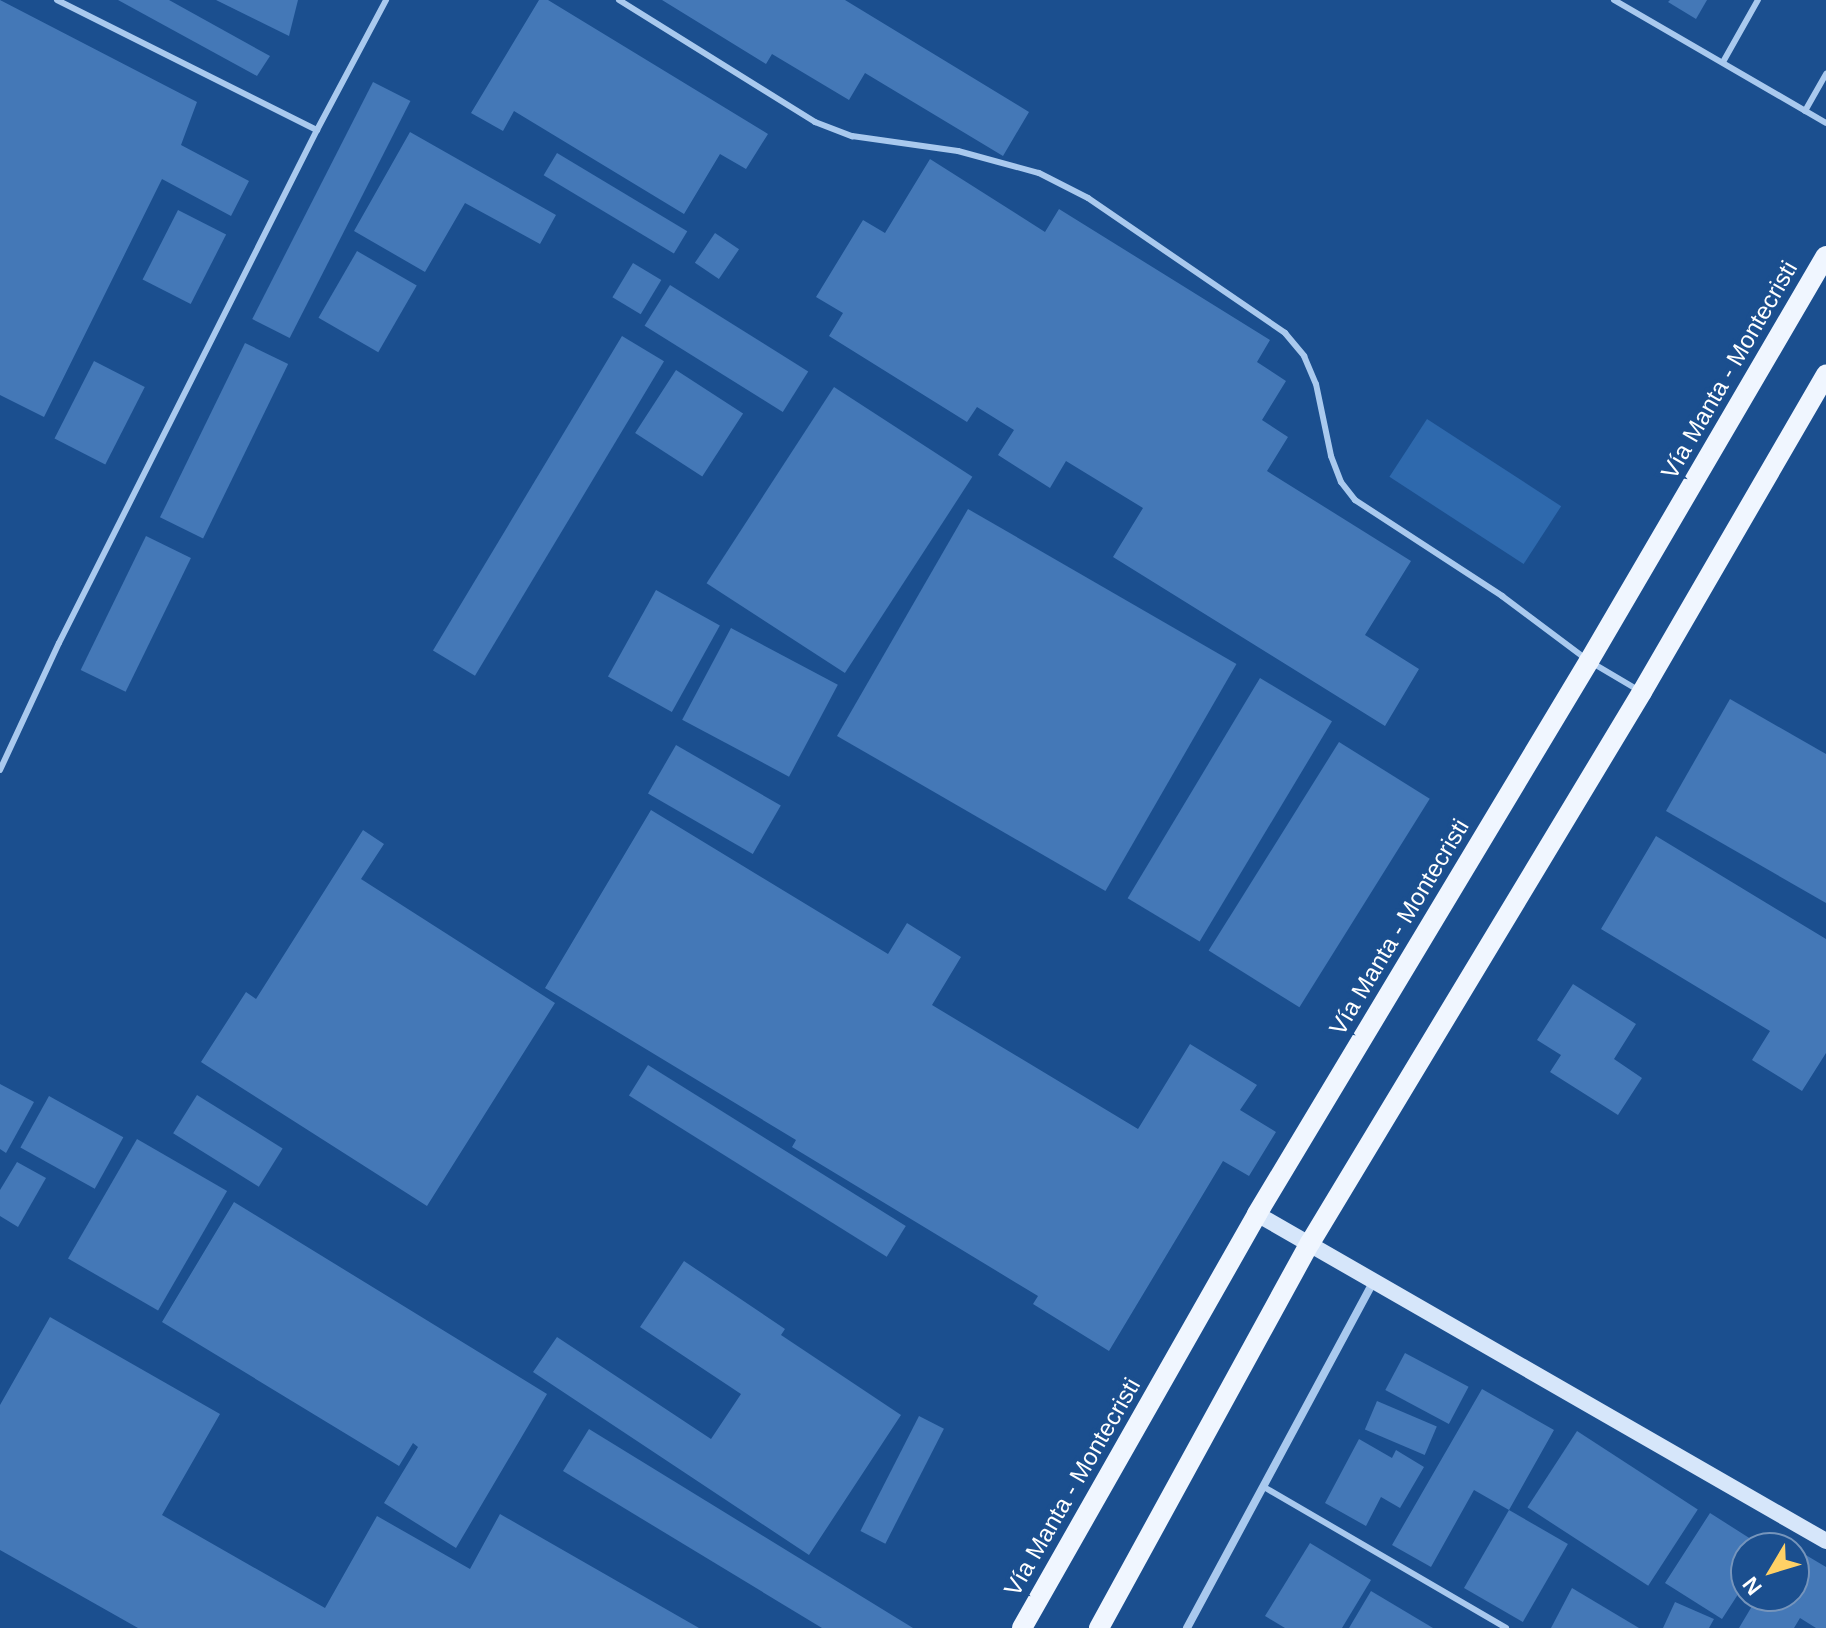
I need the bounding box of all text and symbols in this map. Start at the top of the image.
street label: Vía Manta - Montecristi [1655,256,1803,484]
street label: Vía Manta - Montecristi [1323,814,1475,1040]
street label: Vía Manta - Montecristi [998,1373,1146,1601]
north arrow [1730,1532,1810,1612]
text: N [1738,1572,1767,1600]

